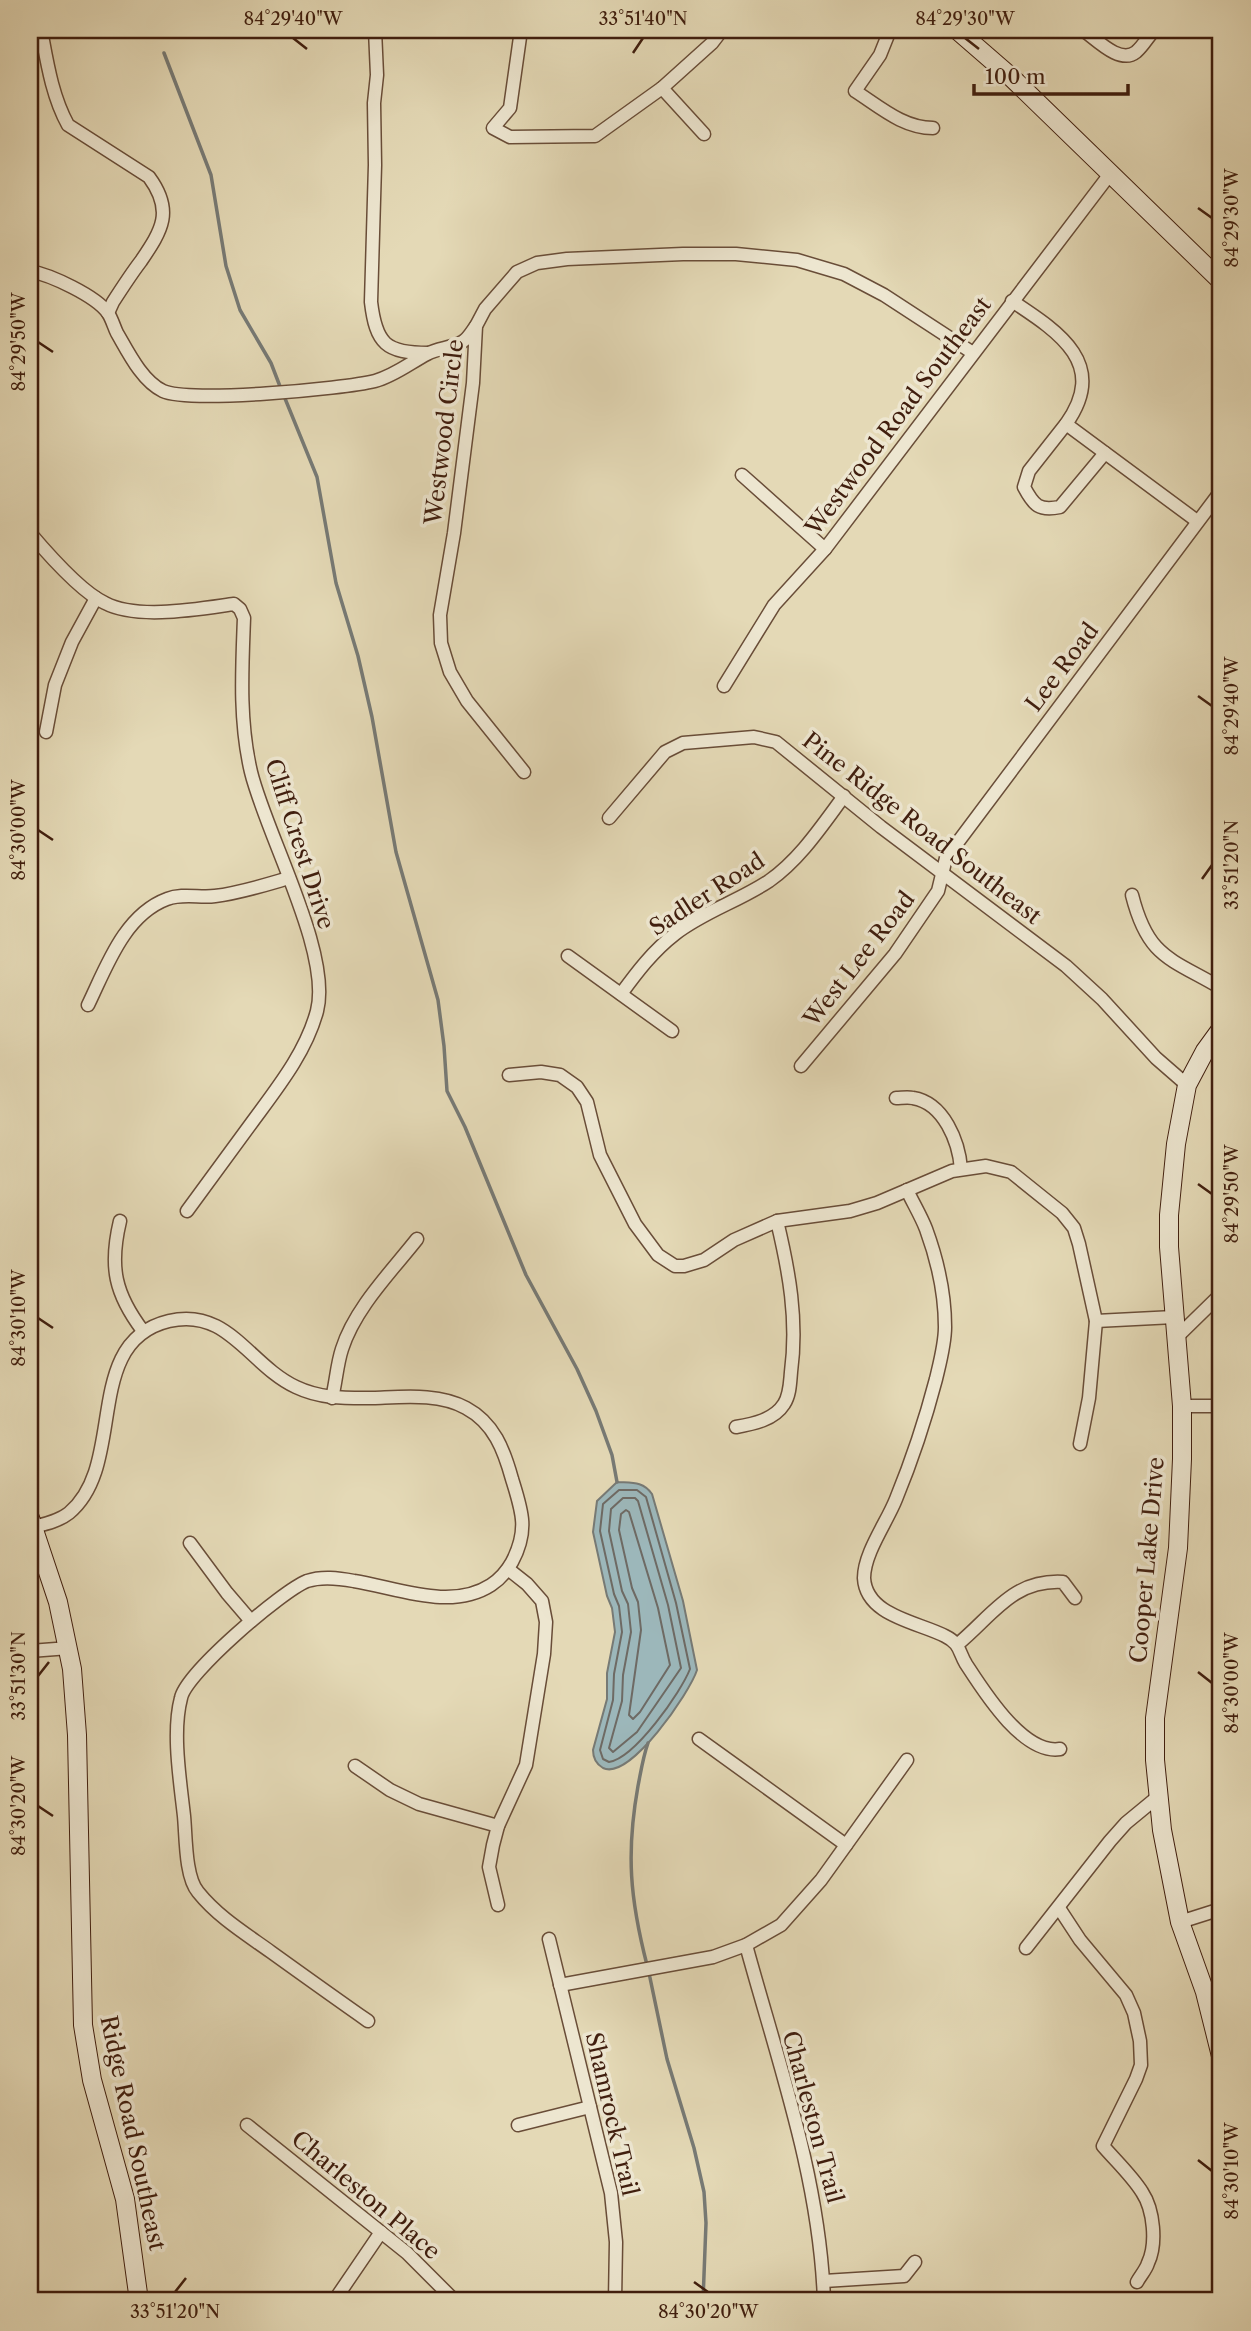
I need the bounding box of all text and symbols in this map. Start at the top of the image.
text: 84°29'40"W [244,8,344,30]
text: 33°51'40"N [598,8,688,30]
text: 84°29'30"W [915,8,1016,30]
scale bar [974,52,1128,96]
text: 100 m [985,64,1046,89]
text: 84°29'30"W [1221,167,1243,268]
text: 84°29'50"W [8,291,30,392]
street label: Westwood Road Southeast [798,291,997,542]
street label: Westwood Circle [419,338,469,527]
street label: Lee Road [1020,617,1104,717]
text: 84°29'40"W [1221,655,1243,755]
street label: Pine Ridge Road Southeast [797,726,1047,930]
street label: Cliff Crest Drive [259,755,341,933]
text: 84°30'00"W [8,778,30,881]
text: 33°51'20"N [1221,820,1243,910]
street label: Sadler Road [644,846,770,942]
street label: West Lee Road [797,886,921,1033]
text: 84°29'50"W [1221,1143,1243,1244]
text: 84°30'10"W [8,1268,30,1367]
street label: Cooper Lake Drive [1124,1456,1170,1664]
text: 33°51'30"N [8,1631,30,1721]
text: 84°30'00"W [1221,1631,1243,1734]
text: 84°30'20"W [8,1755,30,1856]
street label: Ridge Road Southeast [94,2013,172,2253]
street label: Charleston Trail [777,2028,849,2206]
street label: Shamrock Trail [580,2029,644,2199]
text: 84°30'10"W [1221,2121,1243,2220]
street label: Charleston Place [286,2125,446,2265]
text: 33°51'20"N [130,2301,220,2323]
text: 84°30'20"W [658,2301,759,2323]

